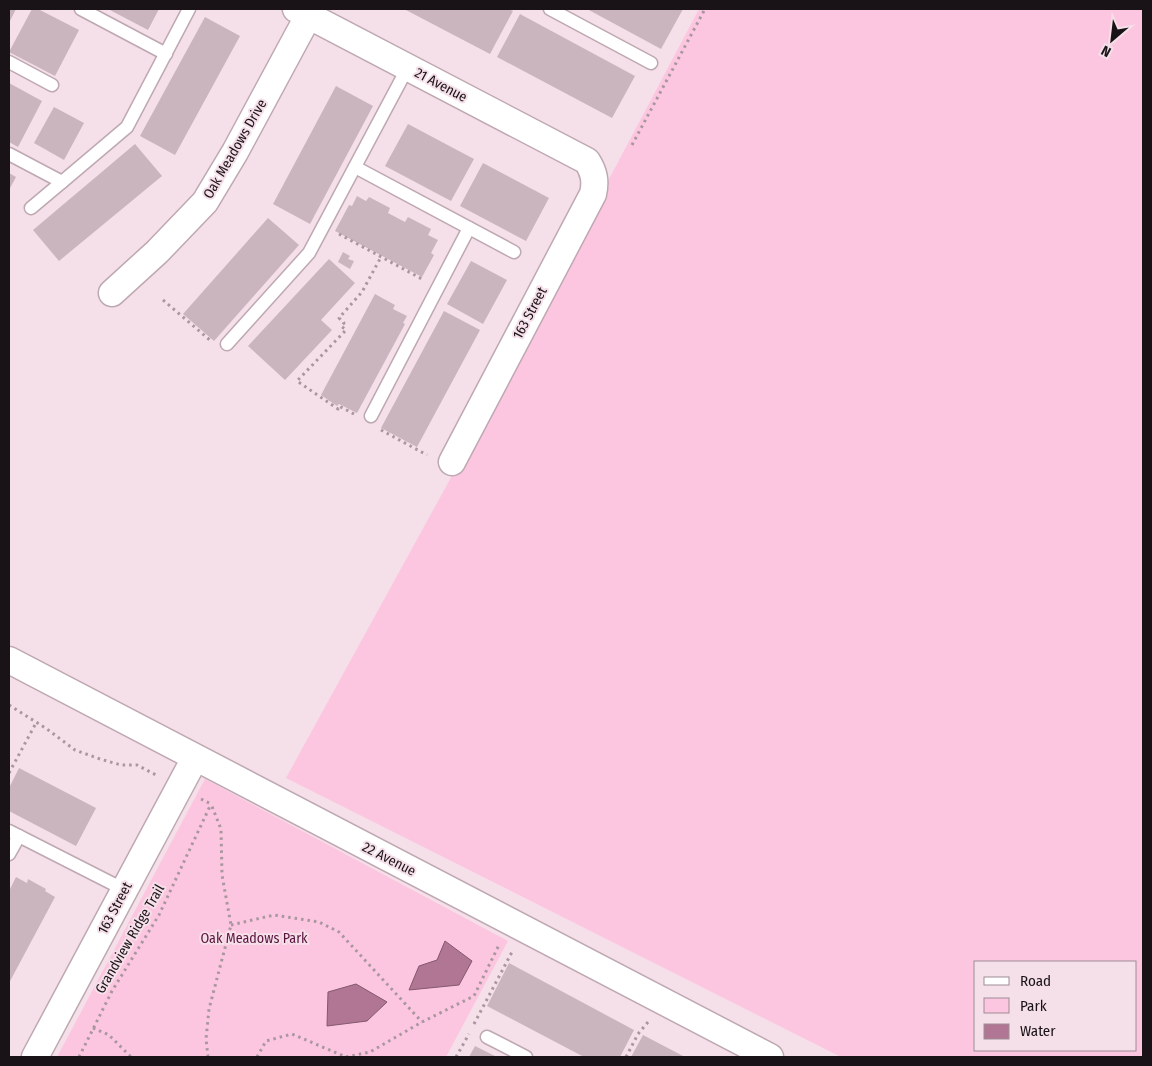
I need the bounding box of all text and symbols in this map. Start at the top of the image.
north arrow [1087,15,1137,65]
text: N [1098,42,1114,61]
street label: 21 Avenue [412,64,470,106]
street label: Oak Meadows Drive [200,96,270,202]
street label: 163 Street [509,284,551,342]
street label: 22 Avenue [359,838,419,880]
street label: 163 Street [94,879,136,937]
street label: Grandview Ridge Trail [92,881,168,997]
park label: Oak Meadows Park [200,930,308,947]
legend [974,961,1137,1051]
text: Road [1020,972,1051,990]
text: Park [1020,997,1047,1015]
text: Water [1020,1022,1056,1040]

